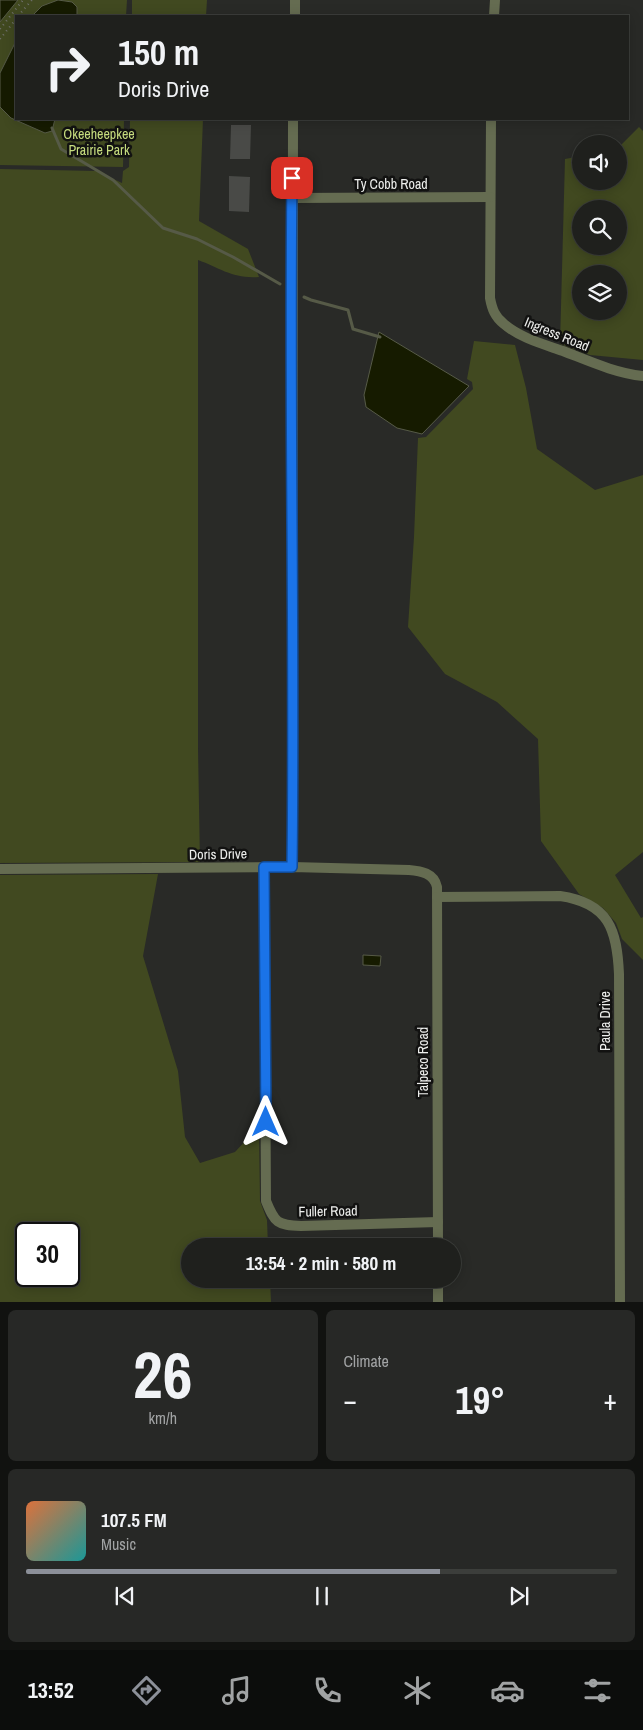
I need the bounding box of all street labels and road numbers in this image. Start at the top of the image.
street label: Ty Cobb Road [354,175,428,193]
street label: Ingress Road [522,313,592,355]
street label: Doris Drive [189,844,247,864]
street label: Paula Drive [596,991,614,1051]
street label: Talpeco Road [414,1027,432,1097]
street label: Fuller Road [298,1201,358,1221]

